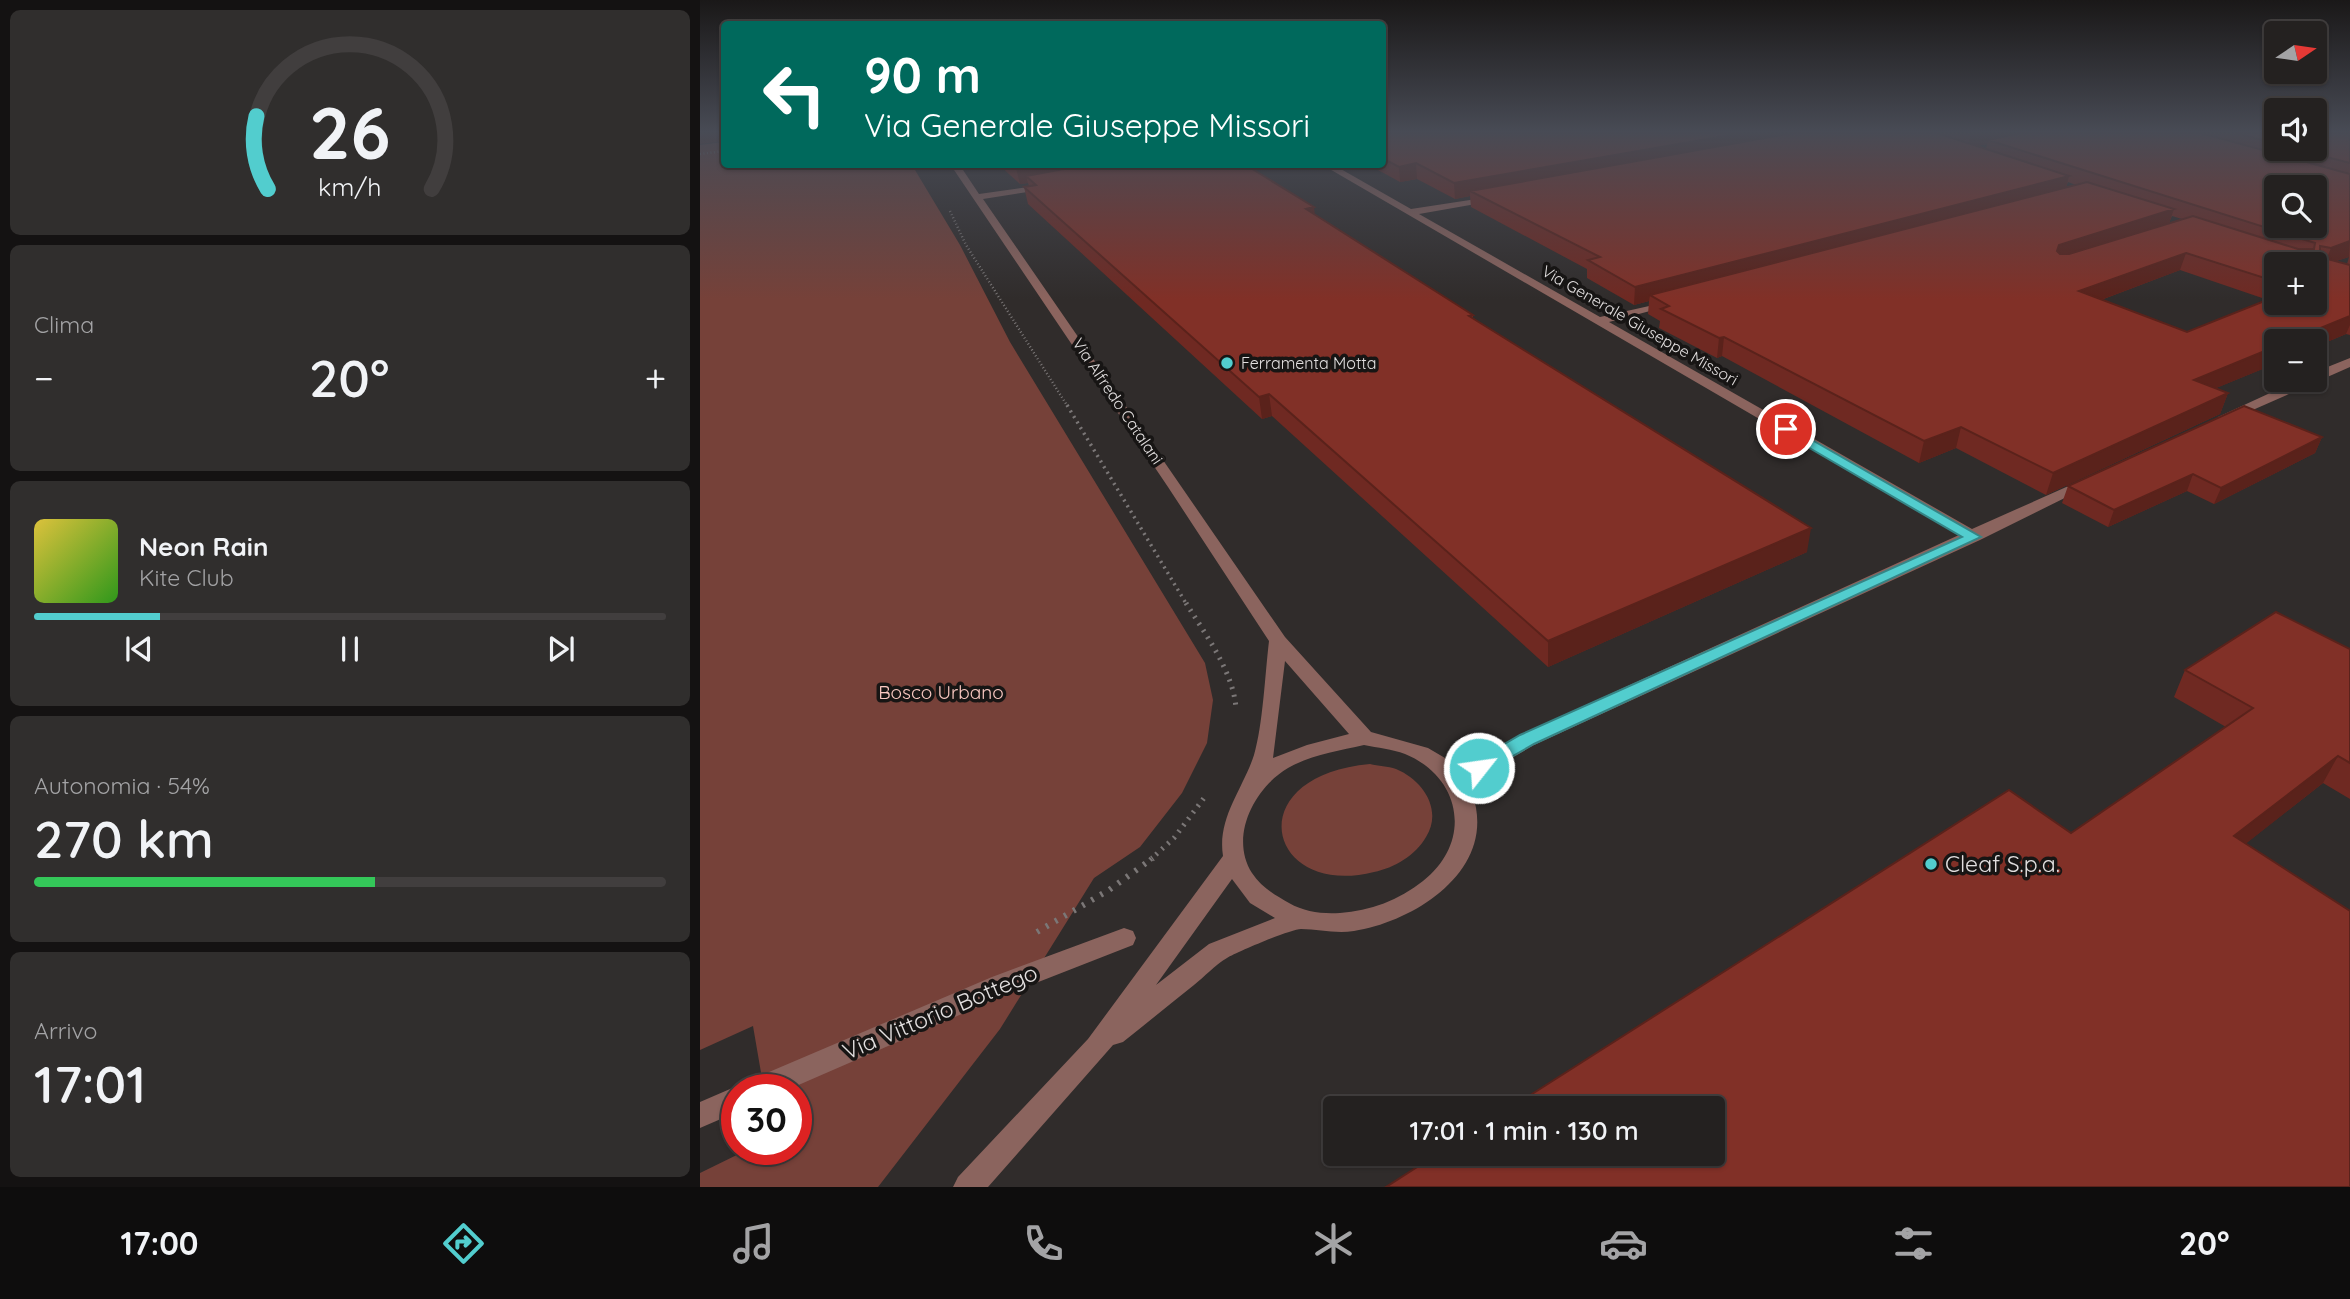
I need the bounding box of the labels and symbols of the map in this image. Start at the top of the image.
north arrow [2264,21,2328,84]
street label: Via Generale Giuseppe Missori [1538,261,1742,389]
street label: Via Alfredo Catalani [1068,334,1168,468]
place label: Ferramenta Motta [1241,353,1377,373]
marker: Ferramenta Motta [1219,355,1235,371]
pin [1756,399,1816,459]
park label: Bosco Urbano [878,680,1004,704]
position arrow [1442,731,1516,805]
place label: Cleaf S.p.a. [1945,849,2060,878]
marker: Cleaf S.p.a. [1923,856,1939,872]
street label: Via Vittorio Bottego [838,957,1042,1066]
speed limit sign: 30 [721,1074,812,1165]

